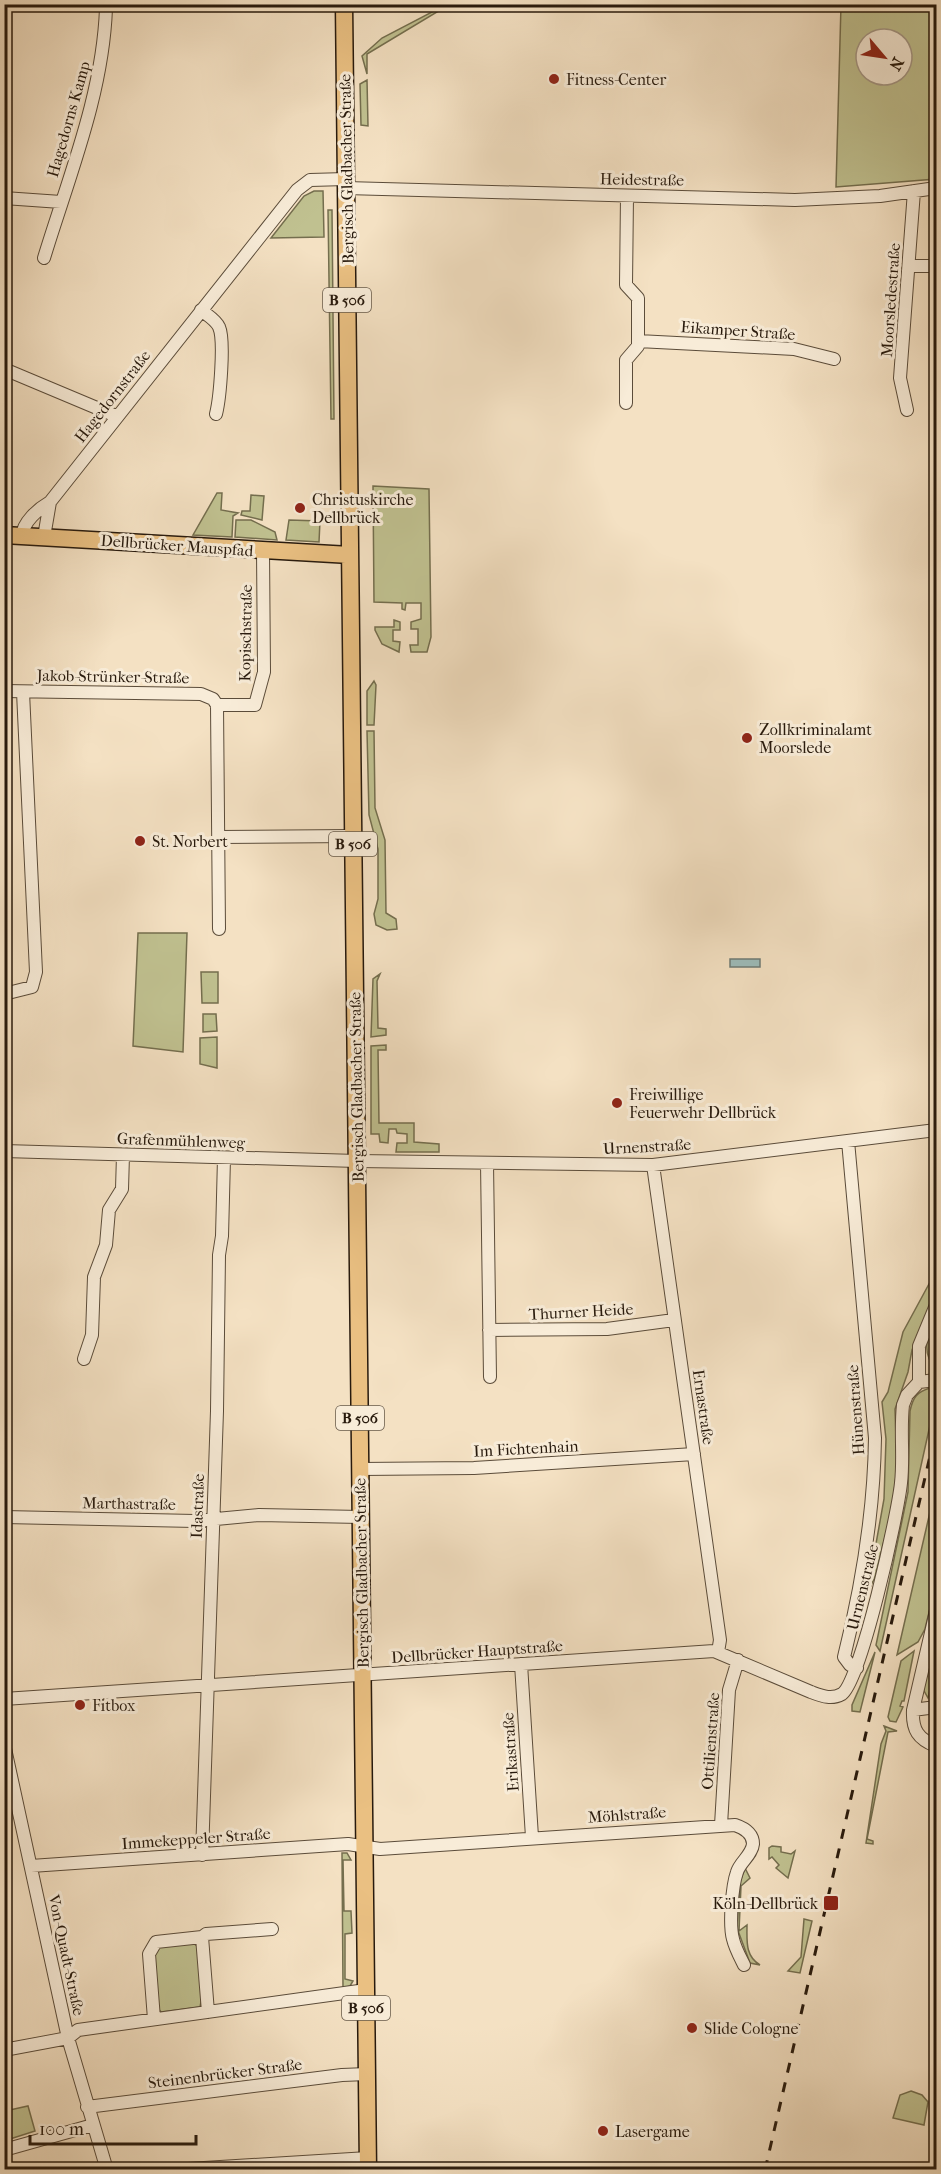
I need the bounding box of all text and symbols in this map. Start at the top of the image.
north arrow [854,27,914,87]
text: N [885,54,908,75]
street label: Hagedorns Kamp [43,59,94,179]
place label: Fitness-Center [566,70,666,89]
marker: Fitness-Center [547,72,561,86]
street label: Bergisch Gladbacher Straße [335,74,358,264]
street label: Heidestraße [600,169,684,190]
street label: Moorsledestraße [877,242,904,358]
road number: B 506 [323,288,371,312]
street label: Eikamper Straße [680,317,796,344]
street label: Hagedornstraße [70,346,154,446]
place label: Christuskirche Dellbrück [312,490,413,527]
marker: Christuskirche Dellbrück [293,501,307,515]
street label: Dellbrücker Mauspfad [100,531,254,560]
street label: Kopischstraße [235,584,256,682]
street label: Jakob-Strünker-Straße [35,666,190,687]
place label: Zollkriminalamt Moorslede [759,720,872,757]
marker: Zollkriminalamt Moorslede [740,731,754,745]
place label: St. Norbert [152,832,228,851]
road number: B 506 [329,832,377,856]
marker: St. Norbert [133,834,147,848]
street label: Bergisch Gladbacher Straße [345,992,368,1182]
place label: Freiwillige Feuerwehr Dellbrück [629,1085,777,1122]
marker: Freiwillige Feuerwehr Dellbrück [610,1096,624,1110]
street label: Grafenmühlenweg [117,1129,246,1152]
street label: Urnenstraße [603,1135,692,1158]
street label: Thurner Heide [528,1299,634,1324]
street label: Hünenstraße [843,1364,868,1456]
street label: Ernastraße [689,1368,718,1446]
road number: B 506 [336,1406,384,1430]
street label: Im Fichtenhain [473,1436,580,1461]
street label: Idastraße [187,1473,208,1539]
street label: Bergisch Gladbacher Straße [350,1478,373,1668]
street label: Marthastraße [82,1493,176,1514]
street label: Urnenstraße [843,1542,882,1632]
street label: Dellbrücker Hauptstraße [391,1636,564,1667]
street label: Ottilienstraße [698,1692,723,1790]
place label: Fitbox [92,1696,136,1715]
marker: Fitbox [73,1698,87,1712]
street label: Erikastraße [498,1712,523,1792]
street label: Möhlstraße [587,1802,667,1827]
street label: Immekeppeler Straße [121,1824,271,1853]
street label: Von-Quadt-Straße [44,1892,89,2017]
place label: Köln-Dellbrück [713,1894,819,1913]
marker: Köln-Dellbrück [822,1894,840,1912]
road number: B 506 [342,1996,390,2020]
place label: Slide Cologne [704,2019,798,2038]
marker: Slide Cologne [685,2021,699,2035]
street label: Steinenbrücker Straße [147,2055,303,2092]
scale bar [30,2108,196,2146]
text: 100 m [39,2119,84,2140]
place label: Lasergame [615,2122,690,2141]
marker: Lasergame [596,2124,610,2138]

